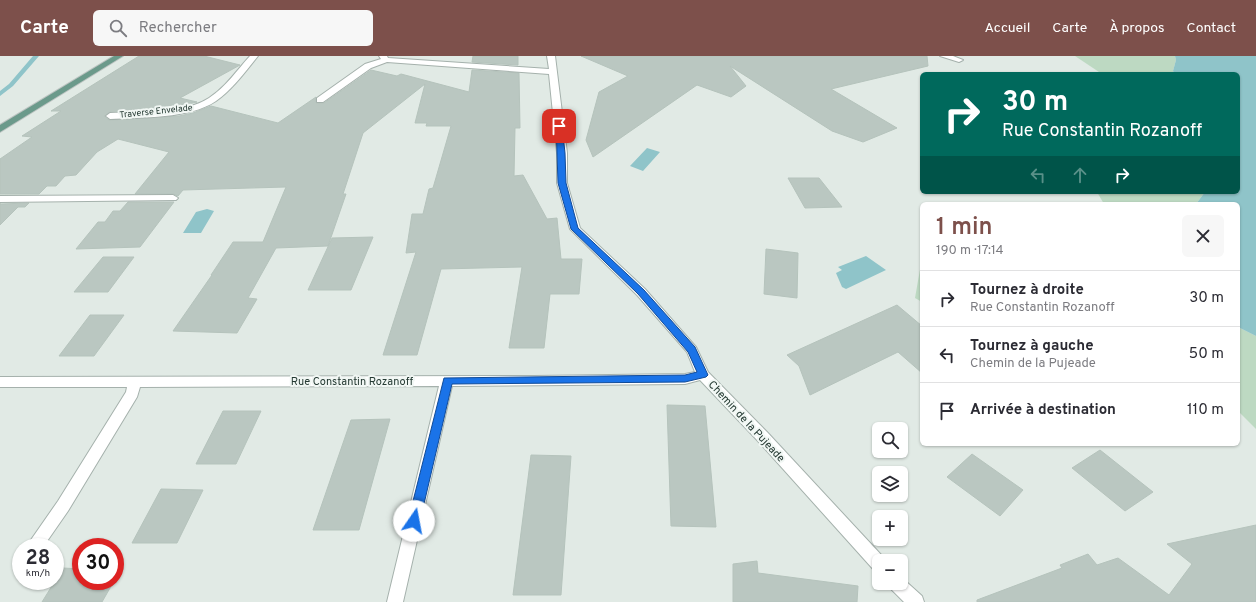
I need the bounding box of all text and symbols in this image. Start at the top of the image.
search box [93,10,373,46]
text: Carte [20,16,69,40]
icon: search [107,17,129,39]
text: Rechercher [139,19,217,38]
text: Accueil [984,20,1030,37]
text: Carte [1052,20,1087,37]
text: À propos [1109,20,1165,37]
text: Contact [1187,20,1236,37]
text: 30 m [1002,85,1068,121]
icon: right [936,88,988,140]
street label: Traverse Envelade [119,102,193,121]
pin [542,109,576,143]
icon: arrive [548,115,570,137]
text: Rue Constantin Rozanoff [1002,120,1202,143]
icon: left [1027,164,1049,186]
icon: ahead [1069,164,1091,186]
icon: right [1111,164,1133,186]
text: 1 min [936,213,993,243]
button: close [1182,215,1224,257]
text: 190 m · 17:14 [936,243,1004,259]
text: Tournez à droite [970,281,1084,300]
icon: right [936,288,958,310]
text: 30 m [1189,289,1224,308]
text: Rue Constantin Rozanoff [970,300,1115,316]
text: Tournez à gauche [970,337,1094,356]
icon: left [936,344,958,366]
text: 50 m [1189,345,1224,364]
text: Chemin de la Pujeade [970,356,1096,372]
street label: Rue Constantin Rozanoff [291,375,414,389]
street label: Chemin de la Pujeade [705,378,788,465]
icon: arrive [936,400,958,422]
text: Arrivée à destination [970,401,1116,420]
text: 110 m [1187,401,1224,420]
map controls [872,422,908,590]
button: search [872,422,908,458]
button: layers [872,466,908,502]
position arrow [393,500,435,542]
button: + [872,510,908,546]
speed limit sign: 30 [72,538,124,590]
text: 28 [26,546,50,572]
button: − [872,554,908,590]
text: km/h [26,567,50,580]

